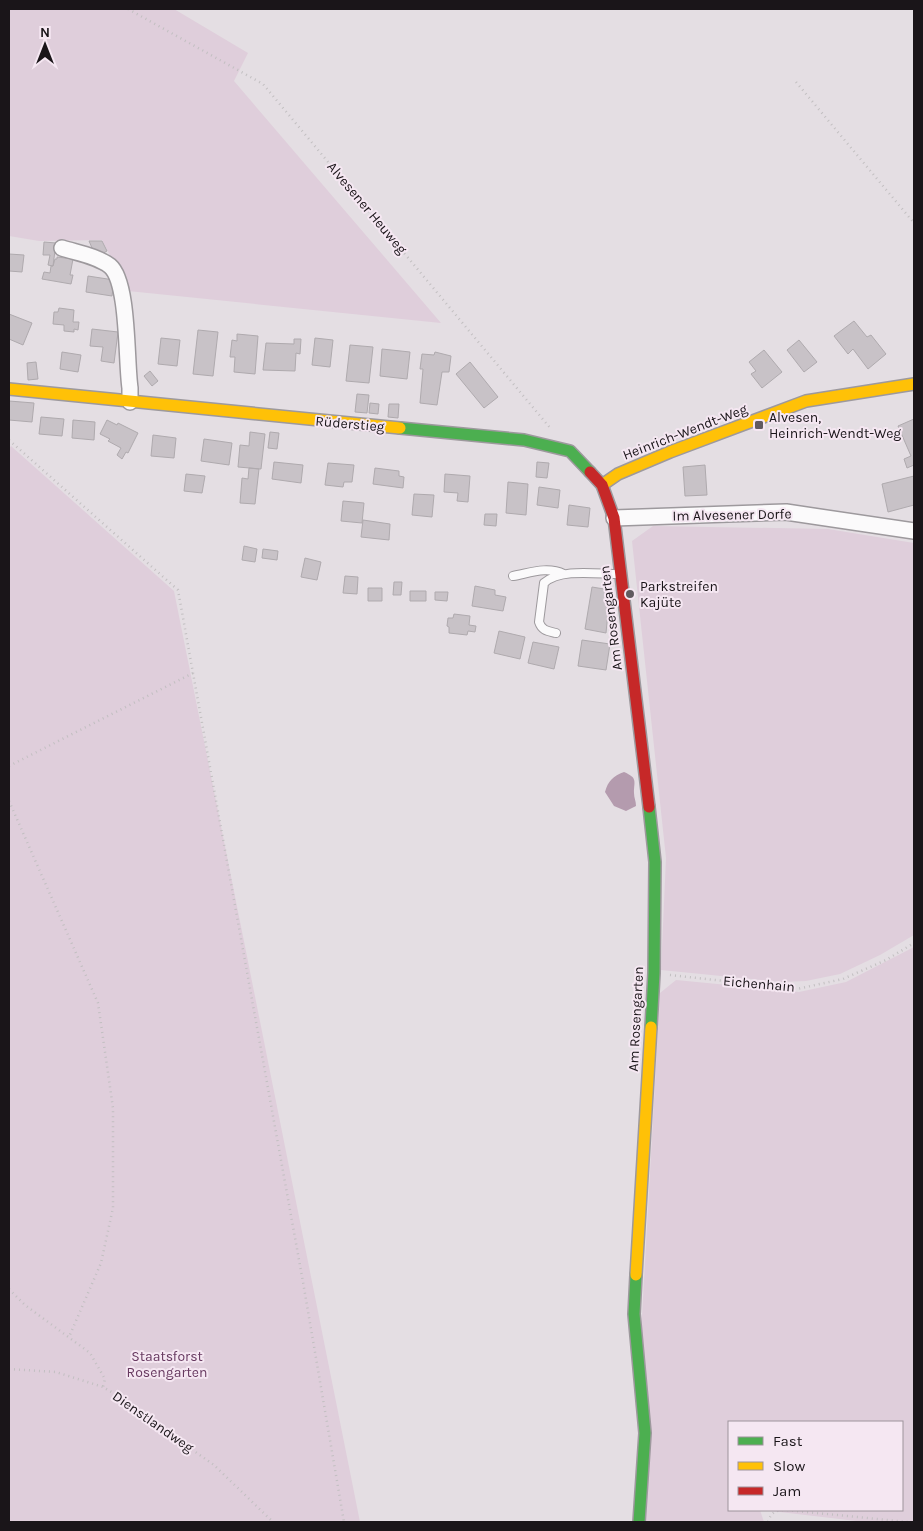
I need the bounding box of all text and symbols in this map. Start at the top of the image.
north arrow [20,20,70,70]
text: N [40,24,50,41]
street label: Alvesener Heuweg [324,158,411,258]
street label: Heinrich-Wendt-Weg [620,400,750,464]
place label: Alvesen, Heinrich-Wendt-Weg [769,409,901,442]
street label: Rüderstieg [315,413,385,436]
marker: Alvesen, Heinrich-Wendt-Weg [753,419,765,431]
street label: Im Alvesener Dorfe [672,505,792,525]
street label: Am Rosengarten [596,565,626,671]
place label: Parkstreifen Kajüte [640,578,718,611]
marker: Parkstreifen Kajüte [624,588,636,600]
street label: Am Rosengarten [625,966,647,1072]
street label: Eichenhain [722,972,796,996]
park label: Staatsforst Rosengarten [127,1348,207,1381]
street label: Dienstlandweg [109,1388,197,1456]
legend [728,1421,903,1511]
text: Fast [773,1432,803,1450]
text: Slow [773,1457,805,1475]
text: Jam [773,1482,801,1500]

